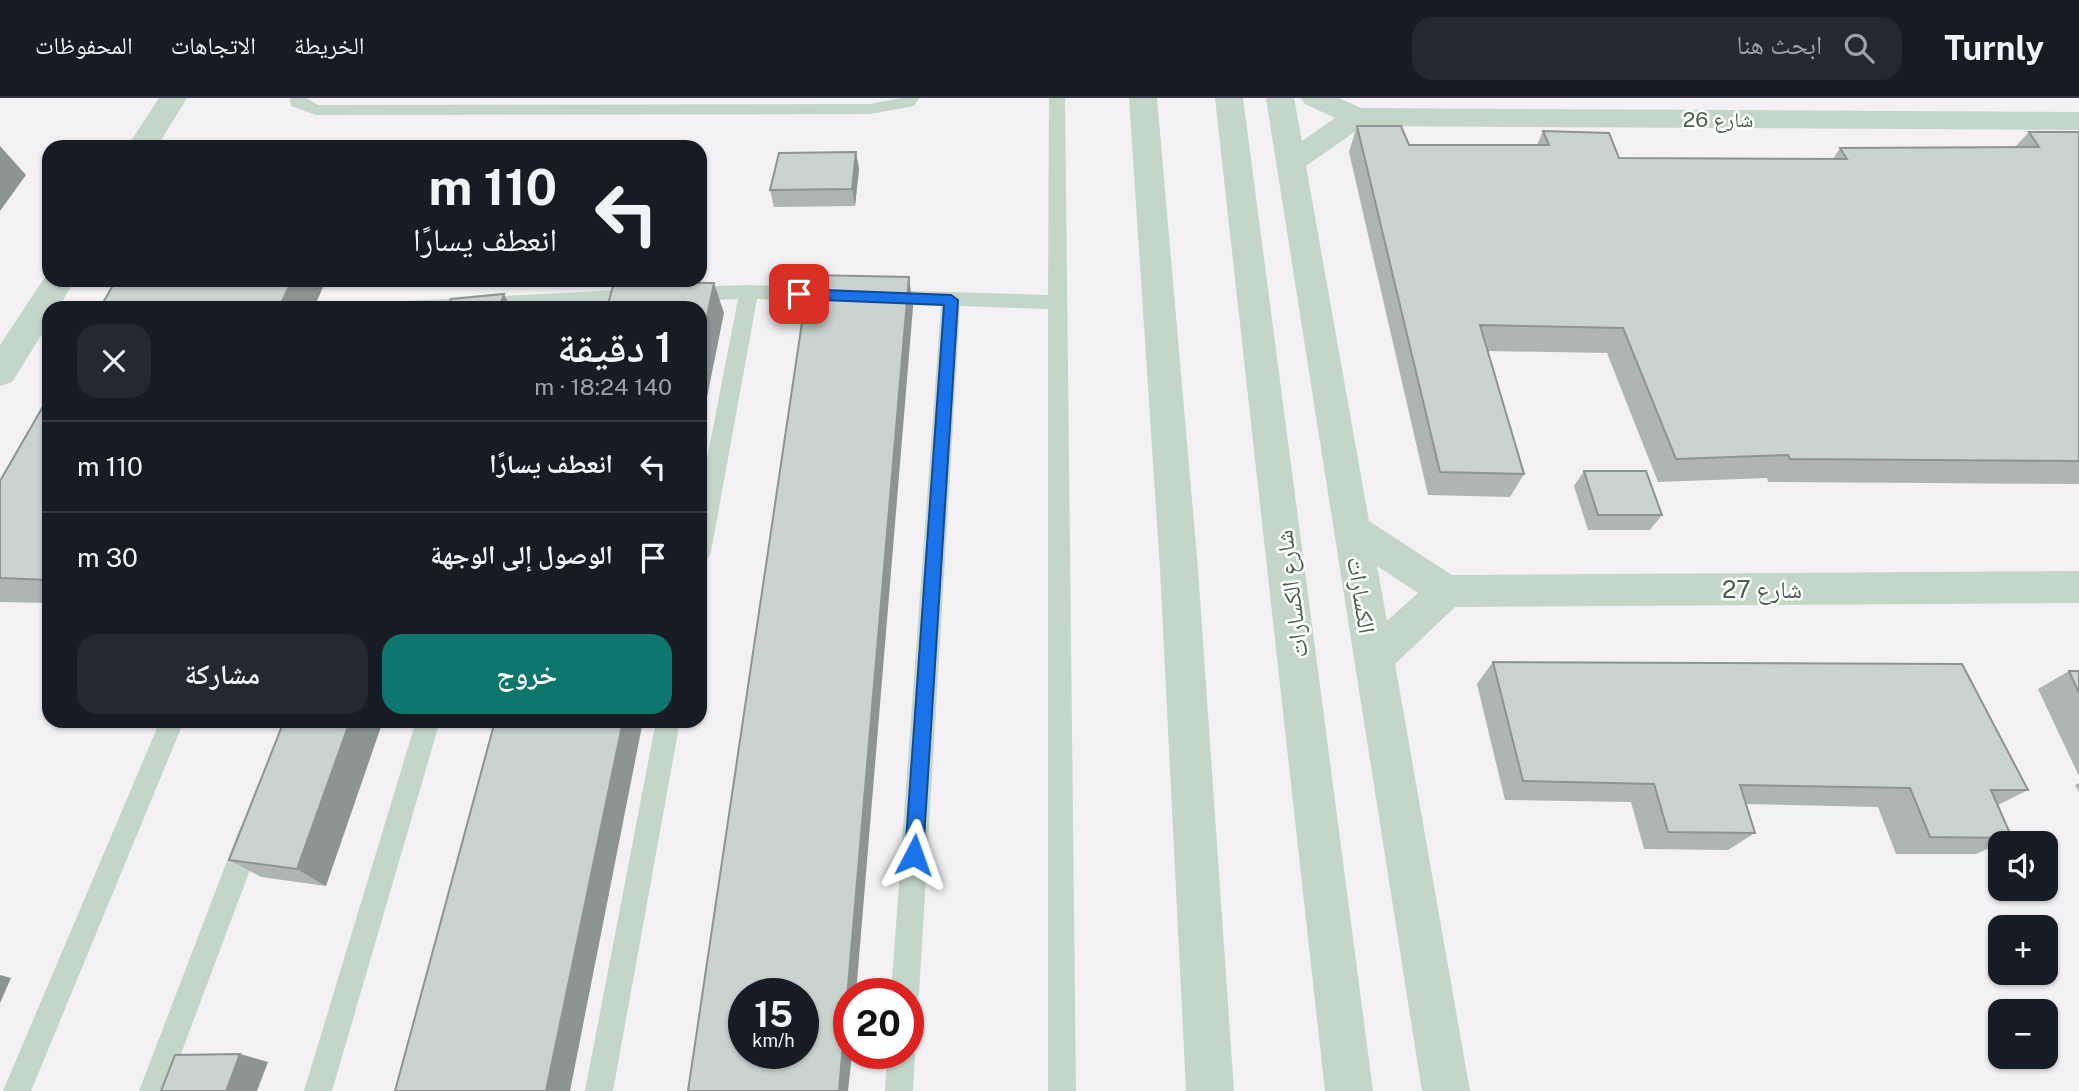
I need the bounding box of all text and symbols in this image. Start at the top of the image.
search box [1412,17,1902,80]
text: ابحث هنا [1737,29,1822,60]
icon: search [1840,29,1878,67]
text: Turnly [1944,29,2044,67]
text: المحفوظات [35,31,133,59]
text: الاتجاهات [171,31,256,59]
text: الخريطة [294,31,365,59]
street label: شارع 26 [1683,107,1753,133]
text: 110 m [429,158,557,216]
icon: left [581,168,672,259]
text: انعطف يسارًا [413,221,557,258]
pin [769,264,829,324]
icon: arrive [780,275,818,313]
text: 1 دقيقة [557,322,672,371]
button: close [77,324,151,398]
text: 140 m · 18:24 [534,373,672,400]
text: انعطف يسارًا [489,448,613,479]
icon: left [634,448,672,486]
text: 110 m [77,451,143,482]
street label: شارع الكسارات [1269,528,1315,660]
text: الوصول إلى الوجهة [430,539,613,570]
icon: arrive [634,539,672,577]
text: 30 m [77,542,138,573]
street label: الكسارات [1342,555,1382,635]
street label: شارع 27 [1722,575,1802,605]
button: مشاركة [77,634,368,714]
button: خروج [382,634,672,714]
position arrow [877,818,951,892]
map controls [1988,831,2058,1069]
button: sound [1988,831,2058,901]
button: + [1988,915,2058,985]
speed limit sign: 20 [833,978,924,1069]
text: 15 [754,994,793,1035]
button: − [1988,999,2058,1069]
text: km/h [752,1030,795,1051]

